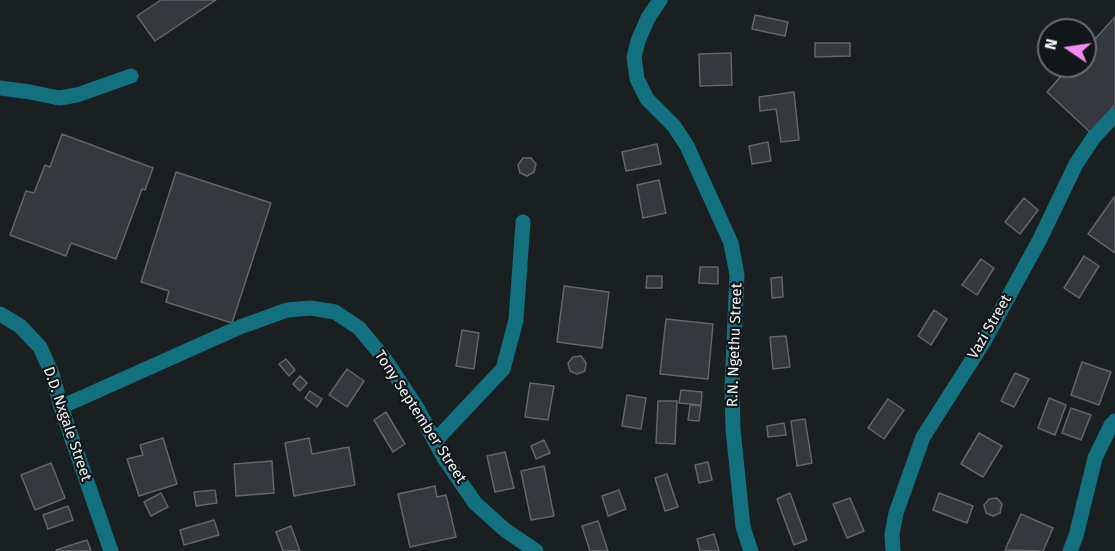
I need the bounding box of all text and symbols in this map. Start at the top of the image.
north arrow [1037,18,1097,78]
text: N [1040,37,1061,52]
street label: R.N. Ngethu Street [724,283,746,407]
street label: Vazi Street [964,292,1016,362]
street label: Tony September Street [370,347,470,487]
street label: D.D. Nxgale Street [39,364,95,484]

